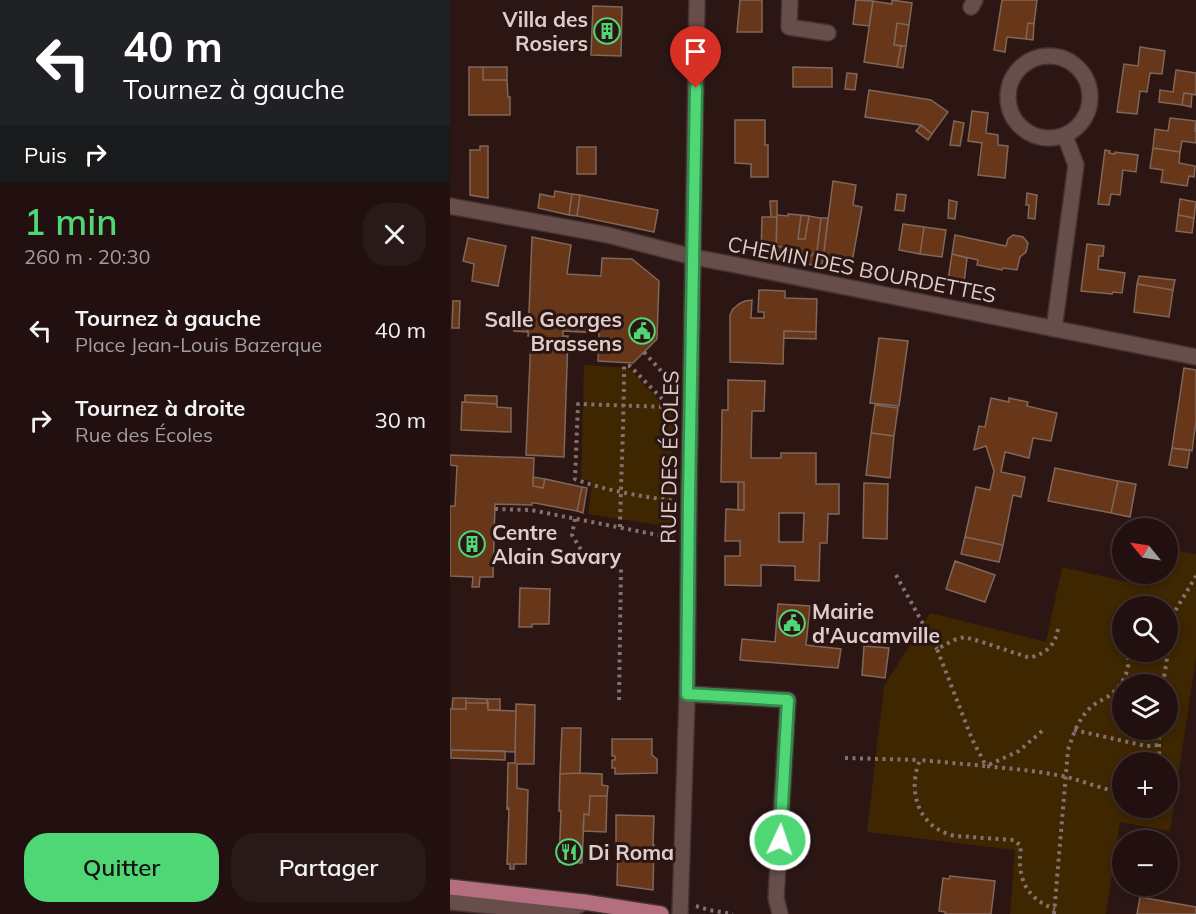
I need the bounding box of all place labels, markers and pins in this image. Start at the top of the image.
place label: Villa des Rosiers [502,6,588,56]
building icon: Villa des Rosiers [592,16,622,46]
pin [670,26,721,88]
place label: Salle Georges Brassens [485,306,622,356]
public building icon: Salle Georges Brassens [627,316,657,346]
place label: Centre Alain Savary [492,519,622,569]
building icon: Centre Alain Savary [457,529,487,559]
place label: Mairie d'Aucamville [812,598,940,648]
public building icon: Mairie d'Aucamville [777,608,807,638]
restaurant icon: Di Roma [554,837,584,867]
place label: Di Roma [588,839,674,865]

